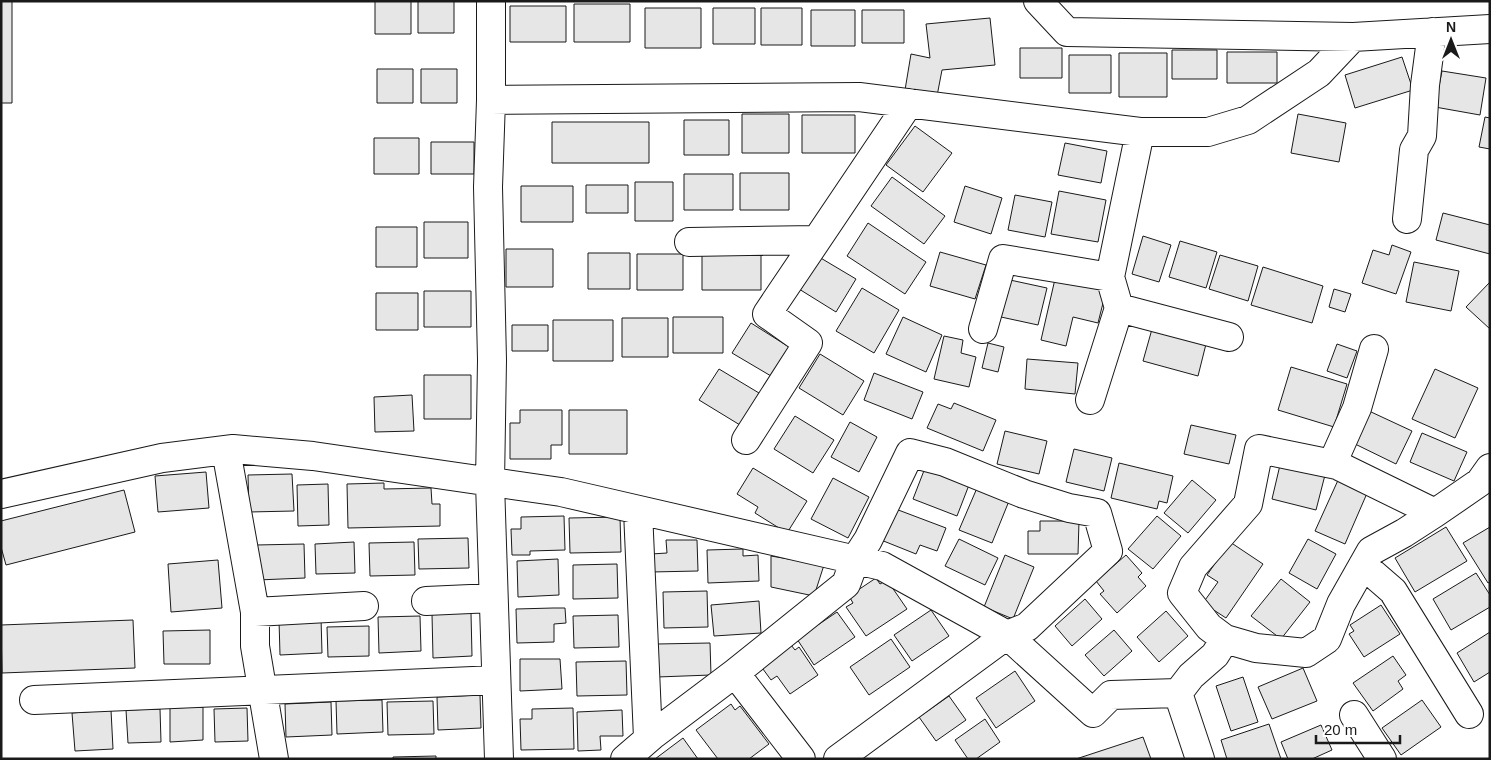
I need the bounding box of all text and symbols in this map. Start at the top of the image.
north arrow [1426,15,1476,65]
text: N [1446,19,1456,35]
scale bar [1316,712,1400,744]
text: 20 m [1324,721,1357,738]

